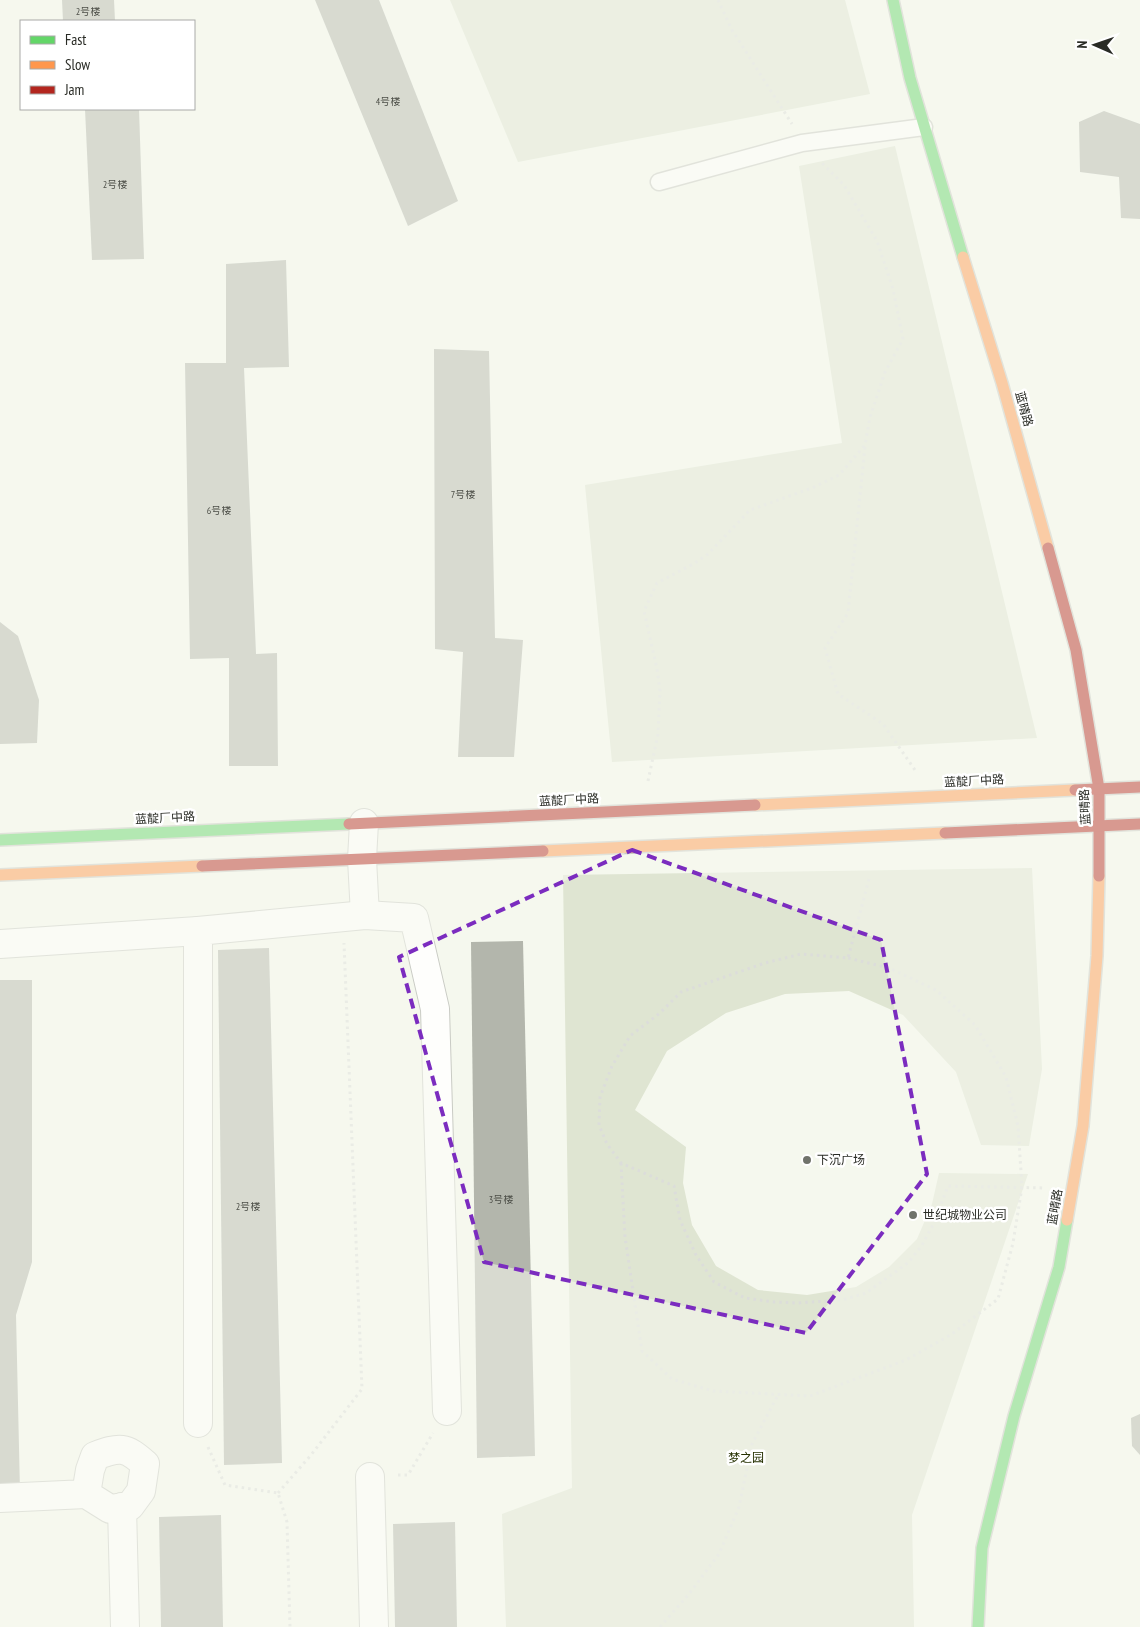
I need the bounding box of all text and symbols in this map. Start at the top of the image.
house number: 2号楼 [76,5,100,18]
legend [20,20,195,110]
north arrow [1070,20,1120,70]
text: Fast [65,30,86,49]
text: N [1073,40,1091,49]
text: Slow [65,55,90,74]
text: Jam [64,80,84,99]
house number: 4号楼 [376,95,400,108]
house number: 2号楼 [103,178,127,191]
street label: 蓝晴路 [1013,390,1036,428]
house number: 7号楼 [451,488,475,501]
house number: 6号楼 [207,504,231,517]
street label: 蓝靛厂中路 [944,771,1004,790]
street label: 蓝晴路 [1076,789,1093,825]
street label: 蓝靛厂中路 [539,790,599,809]
street label: 蓝靛厂中路 [135,808,195,827]
place label: 下沉广场 [817,1152,865,1167]
marker: 下沉广场 [801,1154,813,1166]
street label: 蓝晴路 [1044,1188,1065,1226]
house number: 3号楼 [489,1193,513,1206]
house number: 2号楼 [236,1200,260,1213]
place label: 世纪城物业公司 [923,1207,1007,1222]
marker: 世纪城物业公司 [907,1209,919,1221]
park label: 梦之园 [728,1450,764,1465]

